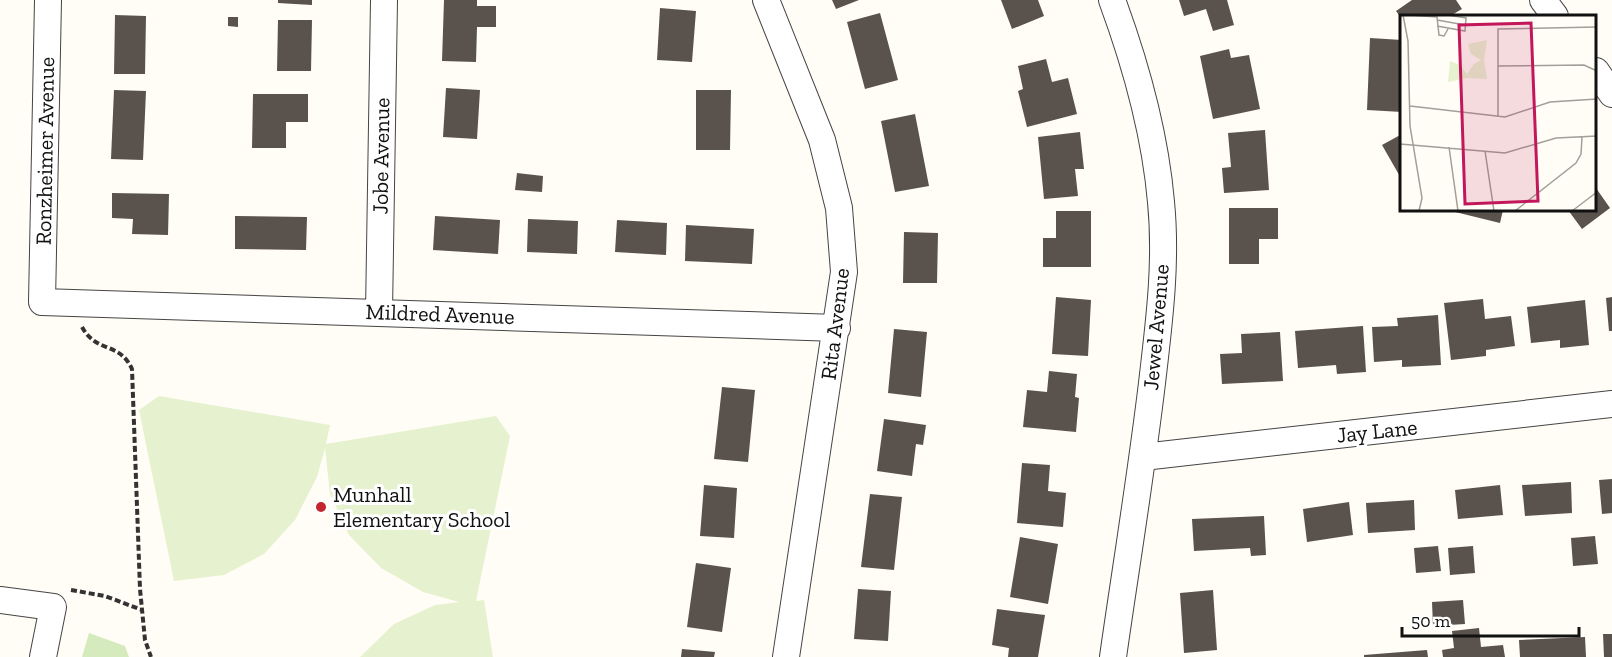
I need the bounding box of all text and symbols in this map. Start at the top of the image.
inset map [1400,15,1597,212]
street label: Ronzheimer Avenue [30,57,60,245]
street label: Jobe Avenue [366,97,396,215]
street label: Jewel Avenue [1137,263,1175,391]
street label: Rita Avenue [815,266,855,382]
street label: Mildred Avenue [365,298,515,330]
street label: Jay Lane [1335,413,1419,449]
place label: Munhall Elementary School [333,481,511,533]
marker: Munhall Elementary School [314,500,328,514]
scale bar [1402,600,1579,638]
text: 50 m [1411,610,1451,632]

